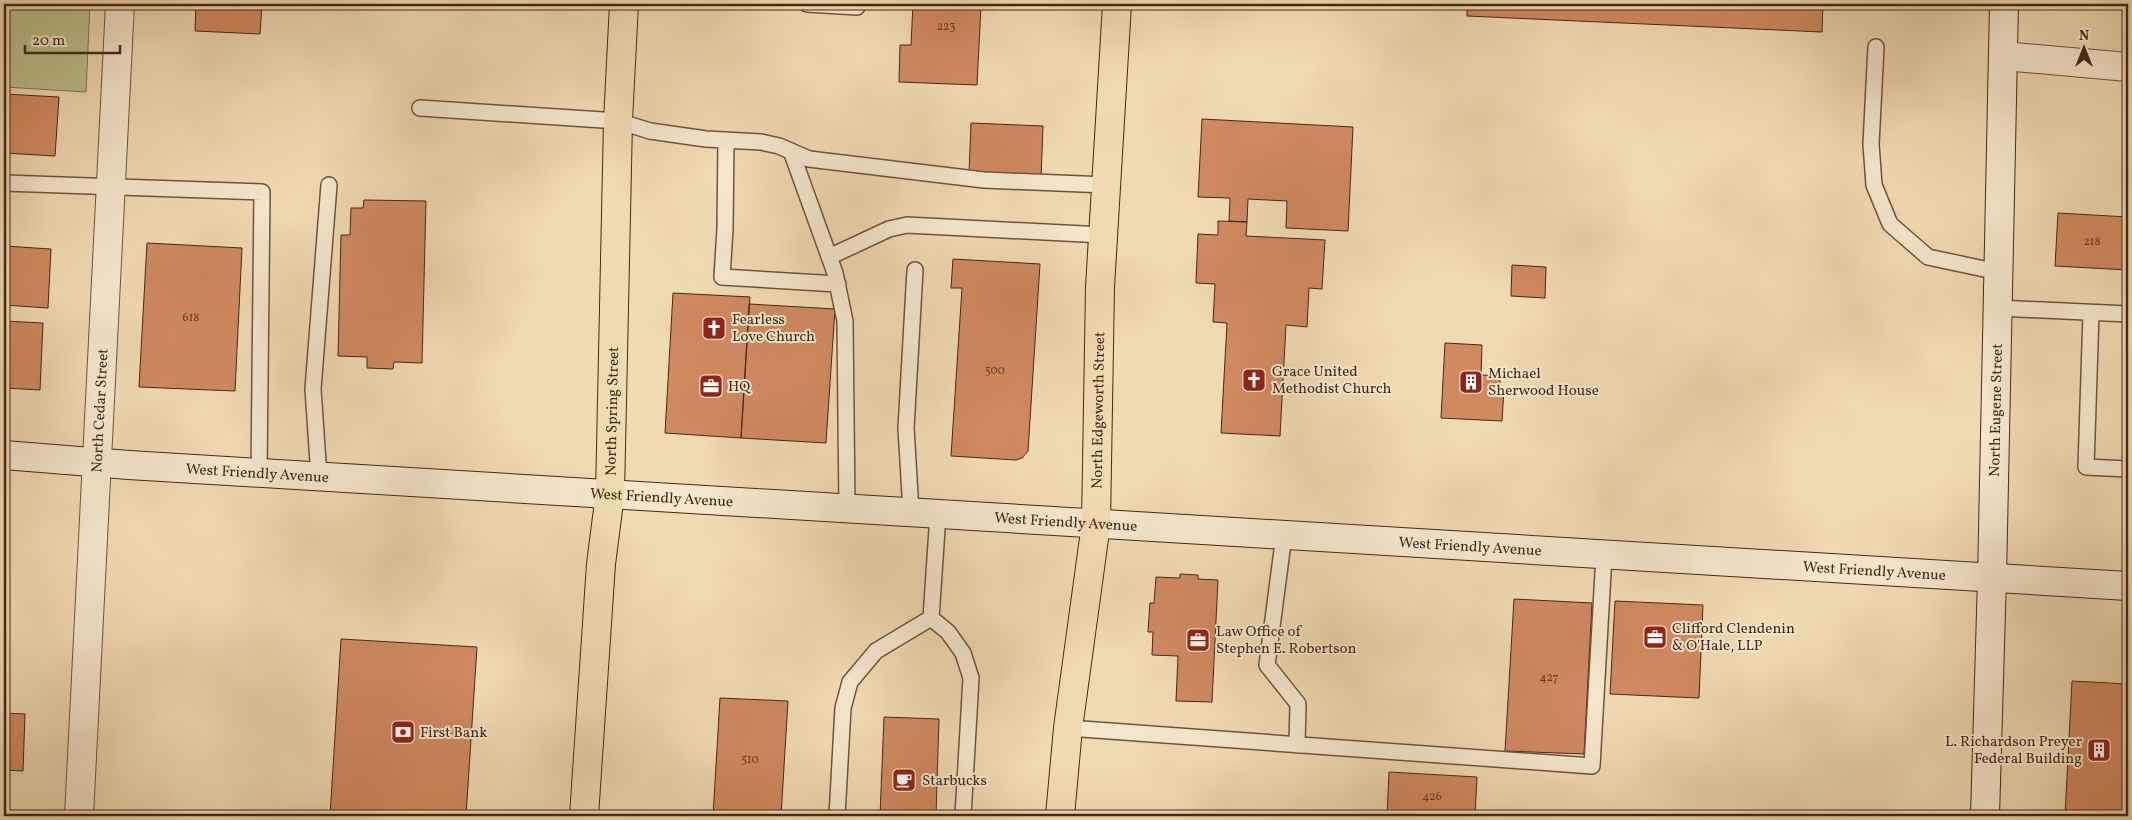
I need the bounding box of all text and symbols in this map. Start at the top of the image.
house number: 223 [937,19,955,35]
scale bar [25,22,120,54]
north arrow [2060,22,2110,72]
text: N [2079,27,2089,46]
text: 20 m [32,31,65,52]
house number: 218 [2083,234,2101,250]
house number: 618 [183,310,199,326]
place label: Fearless Love Church [732,310,815,348]
church icon: Fearless Love Church [701,315,727,341]
street label: North Edgeworth Street [1088,332,1111,489]
street label: North Eugene Street [1985,343,2009,477]
street label: North Spring Street [601,346,625,476]
street label: North Cedar Street [87,348,115,473]
place label: Grace United Methodist Church [1272,362,1391,400]
house number: 500 [985,363,1005,379]
place label: Michael Sherwood House [1488,364,1599,402]
church icon: Grace United Methodist Church [1241,367,1267,393]
building icon: Michael Sherwood House [1458,369,1484,395]
office icon: HQ [698,373,724,399]
place label: HQ [728,377,751,398]
street label: West Friendly Avenue [185,459,329,489]
street label: West Friendly Avenue [589,484,734,514]
street label: West Friendly Avenue [994,508,1138,538]
street label: West Friendly Avenue [1398,533,1542,562]
street label: West Friendly Avenue [1802,557,1946,587]
place label: Clifford Clendenin & O'Hale, LLP [1672,619,1795,657]
place label: Law Office of Stephen E. Robertson [1216,622,1357,660]
office icon: Clifford Clendenin & O'Hale, LLP [1642,624,1668,650]
office icon: Law Office of Stephen E. Robertson [1185,627,1211,653]
house number: 427 [1539,670,1559,686]
bank icon: First Bank [390,719,416,745]
place label: First Bank [420,723,487,744]
place label: L. Richardson Preyer Federal Building [1945,732,2082,770]
building icon: L. Richardson Preyer Federal Building [2086,737,2112,763]
house number: 510 [741,752,759,768]
cafe icon: Starbucks [891,767,917,793]
place label: Starbucks [922,771,987,792]
house number: 426 [1422,789,1442,805]

